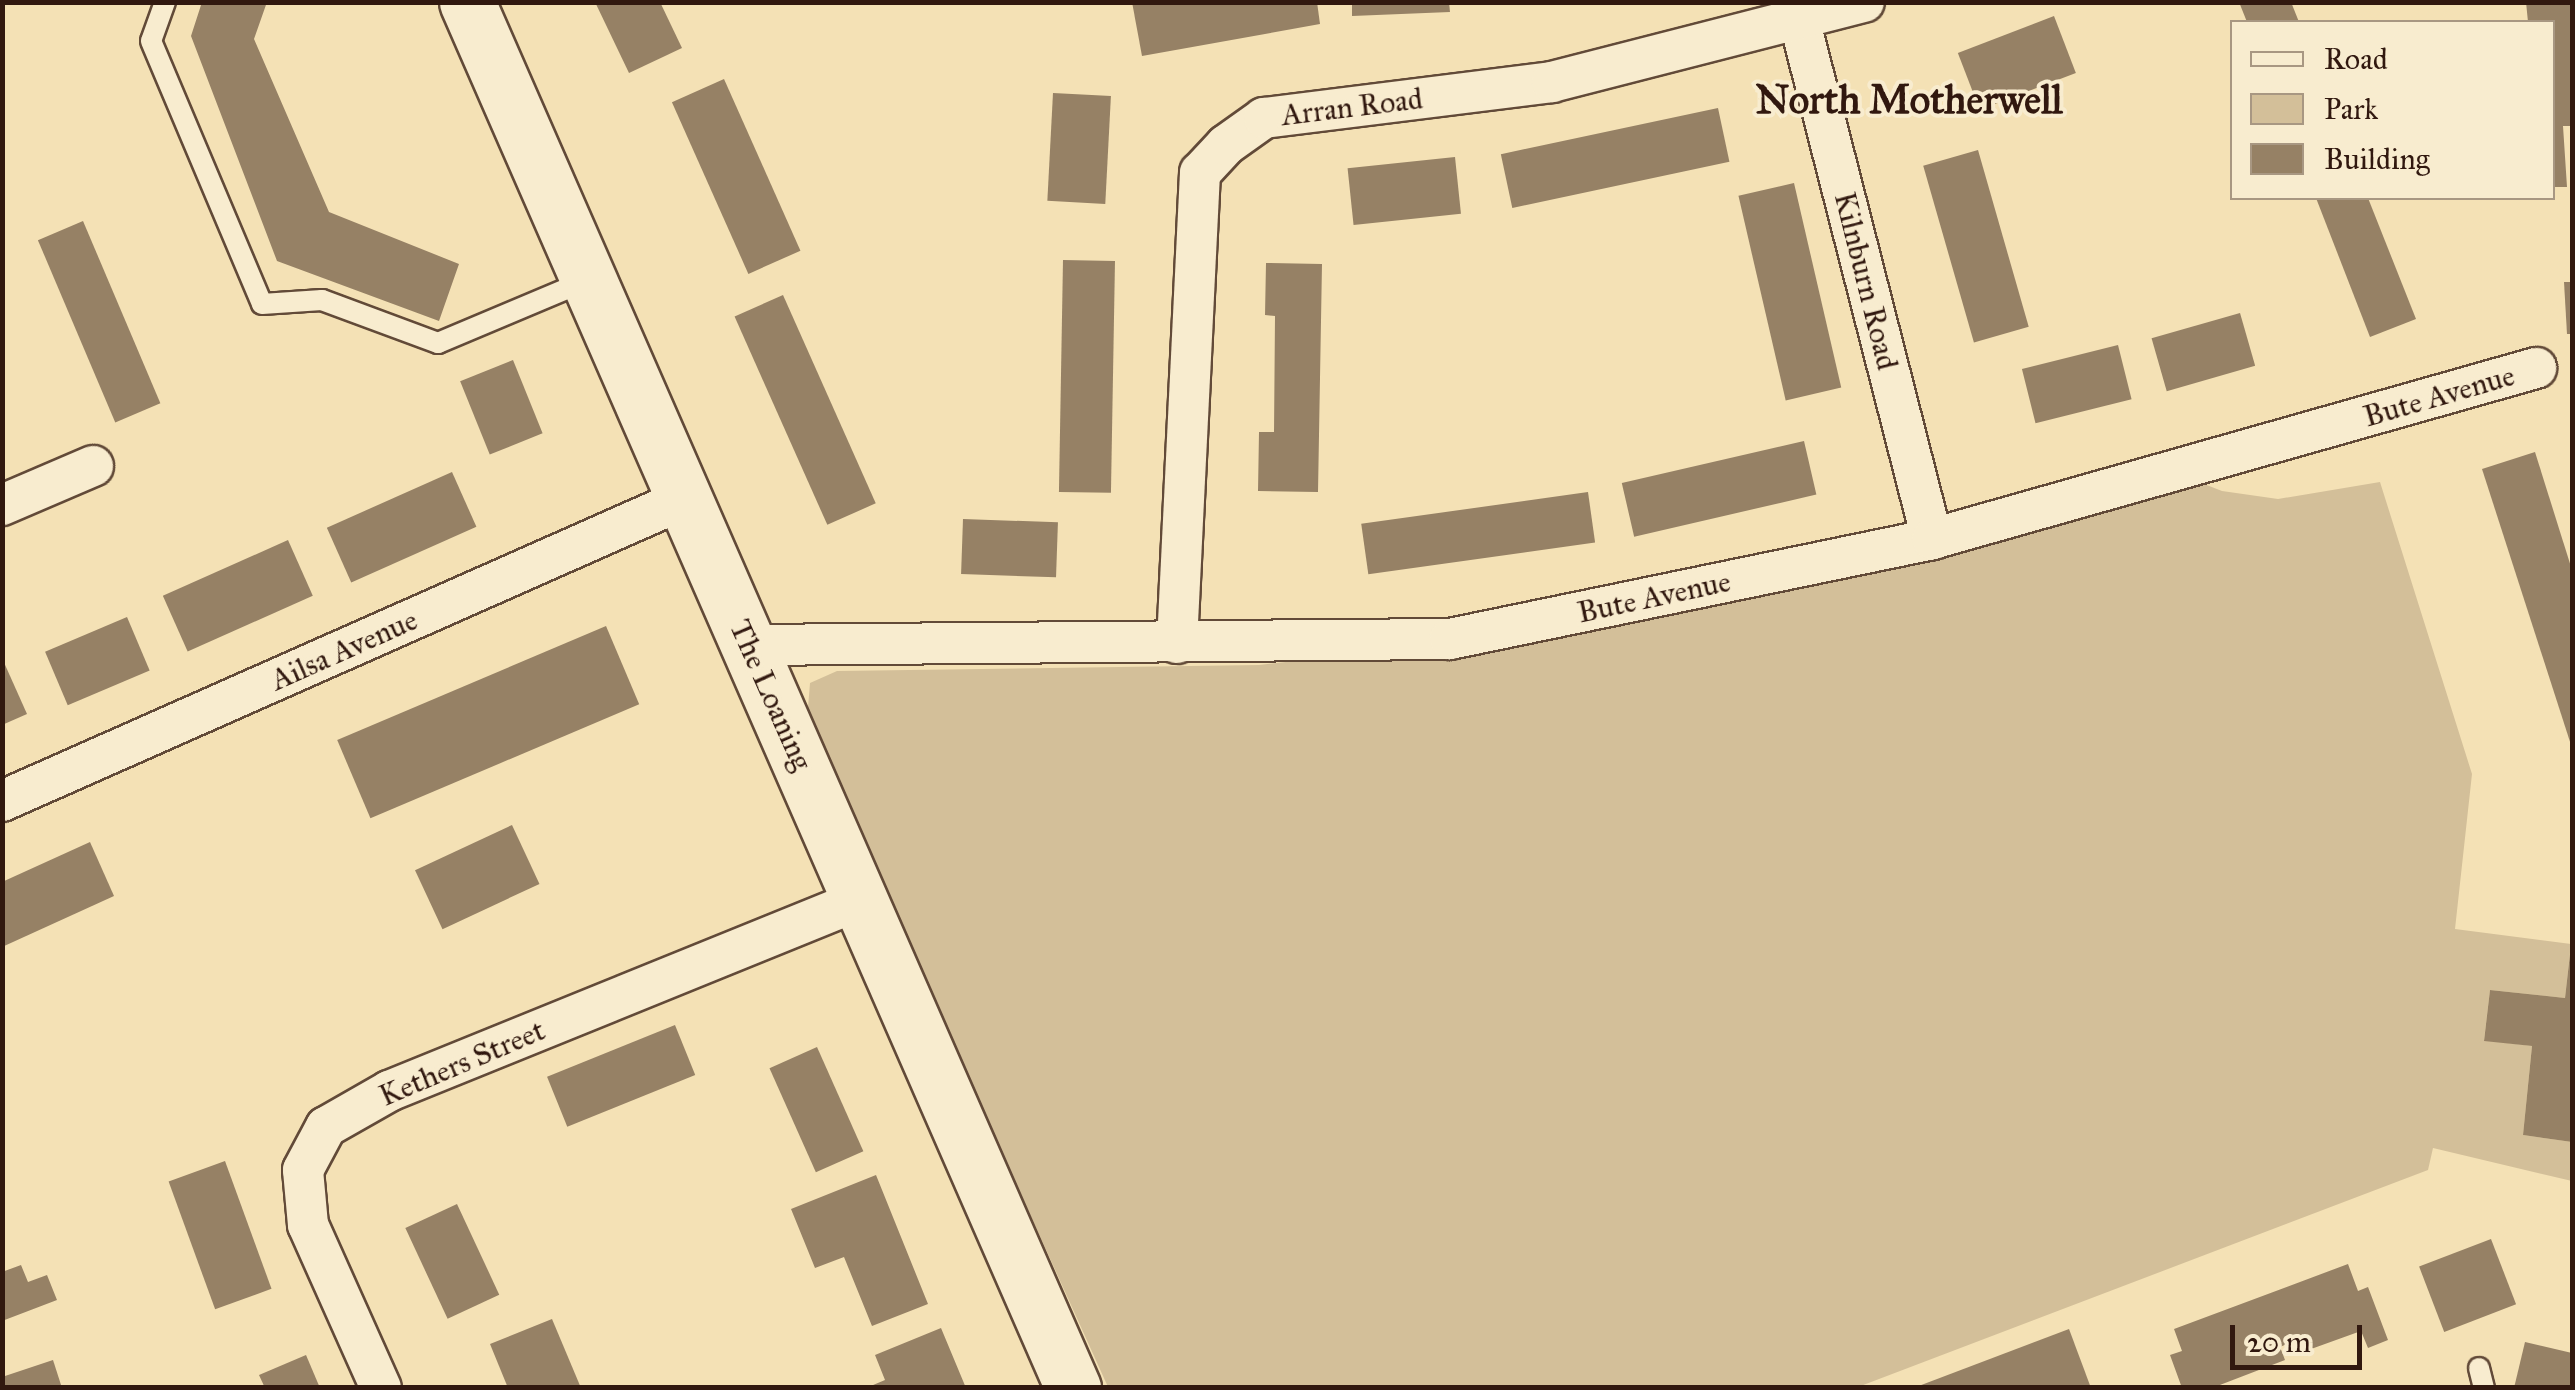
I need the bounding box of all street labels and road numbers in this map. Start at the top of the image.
street label: Arran Road [1279,80,1425,134]
street label: Kilnburn Road [1827,188,1905,374]
street label: Bute Avenue [2359,357,2519,435]
street label: Bute Avenue [1574,563,1734,631]
street label: Ailsa Avenue [265,602,423,698]
street label: The Loaning [722,614,820,776]
street label: Kethers Street [374,1012,550,1114]

